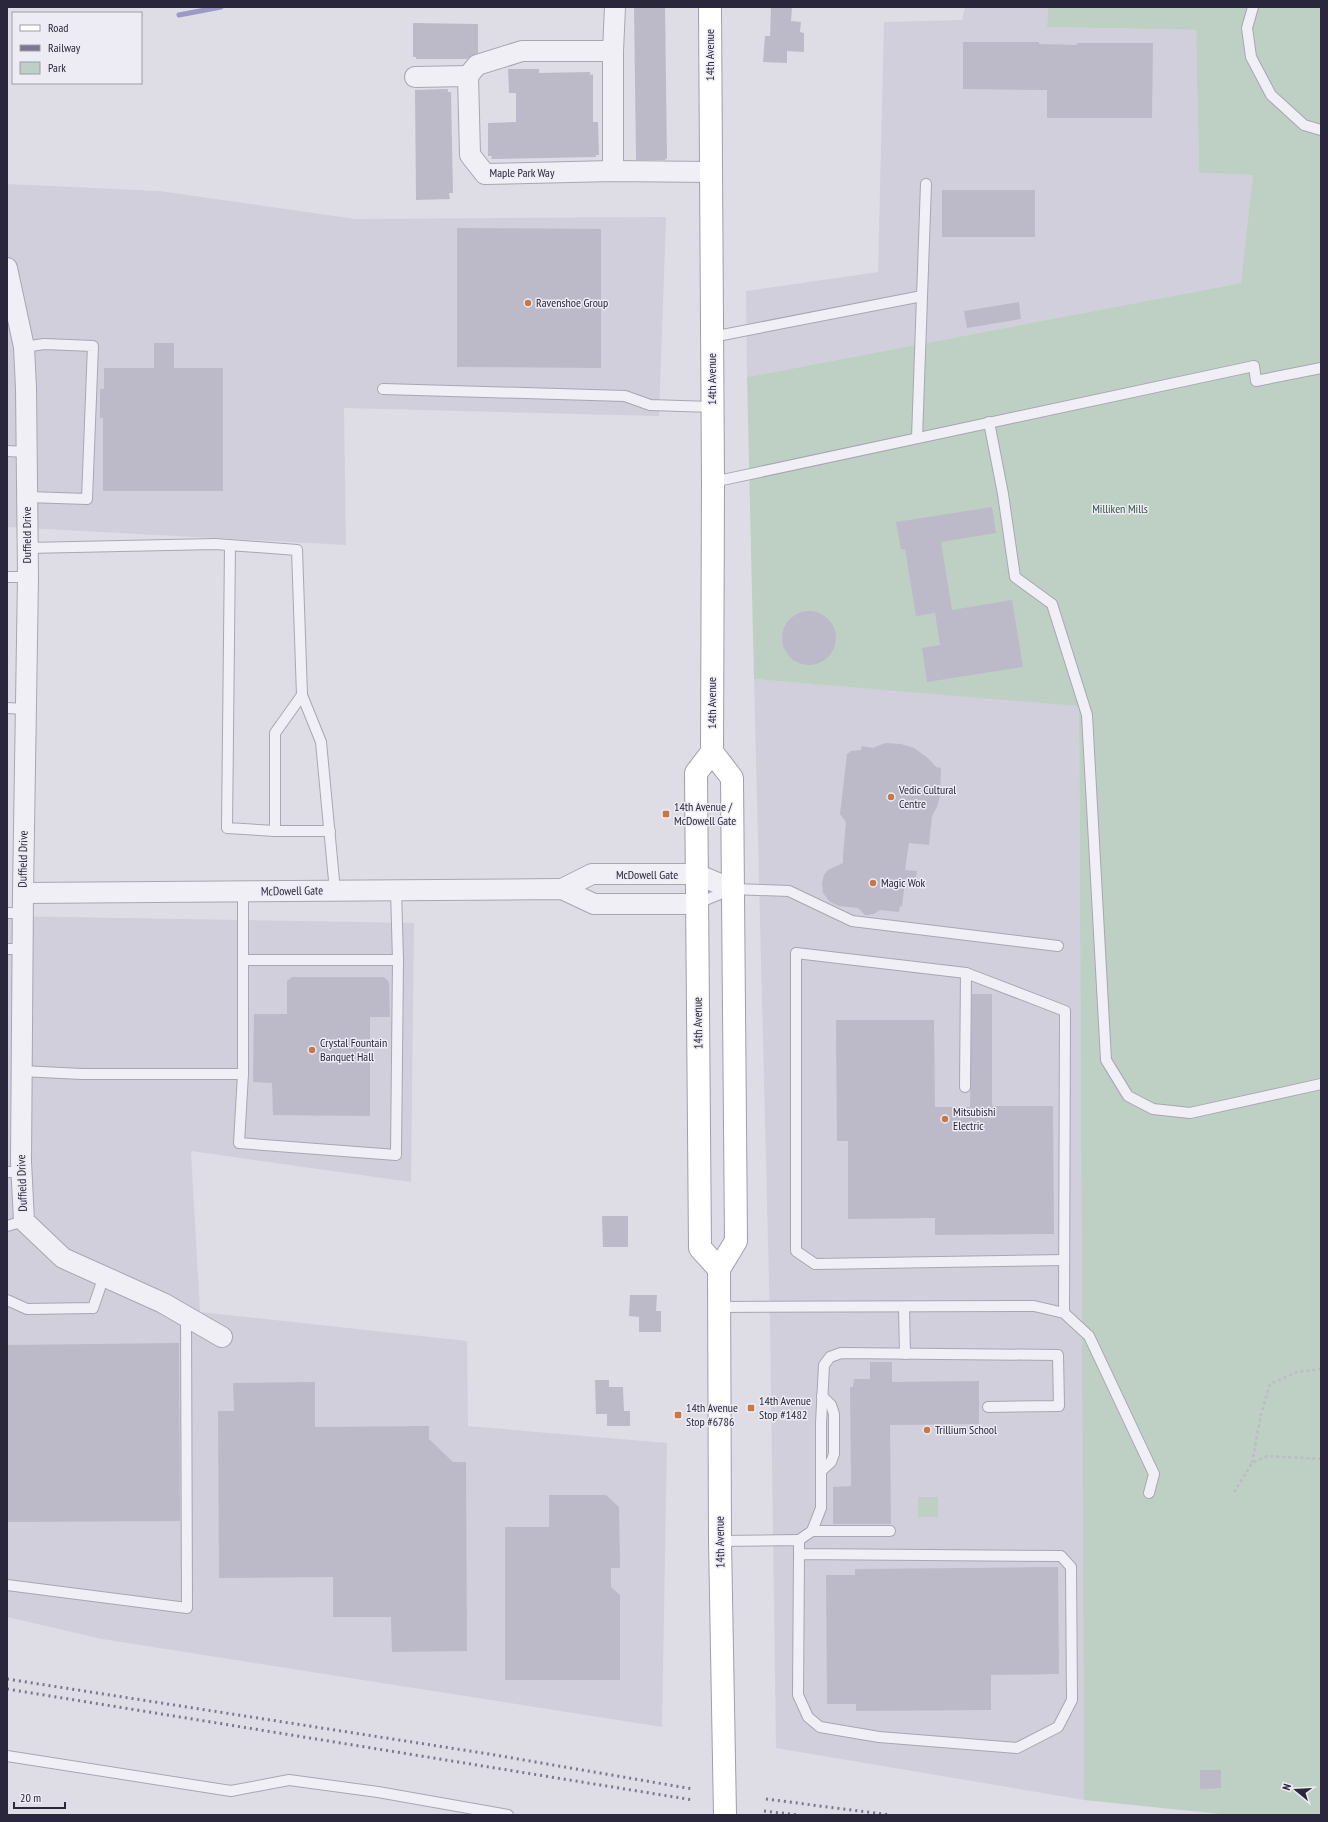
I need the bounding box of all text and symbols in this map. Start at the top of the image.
legend [12,12,142,84]
text: Road [48,20,68,35]
street label: 14th Avenue [702,29,717,81]
text: Railway [48,40,81,55]
text: Park [48,60,66,75]
street label: Maple Park Way [490,165,555,180]
place label: Ravenshoe Group [536,295,608,310]
marker: Ravenshoe Group [523,298,533,308]
street label: 14th Avenue [704,353,719,405]
park label: Milliken Mills [1092,501,1148,516]
street label: Duffield Drive [19,506,34,564]
street label: 14th Avenue [704,677,719,729]
place label: Vedic Cultural Centre [898,782,956,811]
marker: Vedic Cultural Centre [886,792,896,802]
place label: 14th Avenue / McDowell Gate [674,799,736,828]
marker: 14th Avenue / McDowell Gate [661,809,671,819]
street label: Duffield Drive [15,830,30,888]
street label: McDowell Gate [616,867,678,882]
place label: Magic Wok [881,875,925,890]
marker: Magic Wok [868,878,878,888]
street label: McDowell Gate [261,882,323,899]
street label: 14th Avenue [690,997,705,1049]
place label: Crystal Fountain Banquet Hall [320,1035,387,1064]
marker: Crystal Fountain Banquet Hall [307,1045,317,1055]
place label: Mitsubishi Electric [953,1104,996,1133]
marker: Mitsubishi Electric [940,1114,950,1124]
street label: Duffield Drive [13,1154,30,1212]
place label: 14th Avenue Stop #1482 [759,1393,811,1422]
place label: 14th Avenue Stop #6786 [686,1400,738,1429]
marker: 14th Avenue Stop #1482 [746,1403,756,1413]
marker: 14th Avenue Stop #6786 [673,1410,683,1420]
place label: Trillium School [935,1422,997,1437]
marker: Trillium School [922,1425,932,1435]
street label: 14th Avenue [712,1516,727,1568]
north arrow [1276,1770,1316,1810]
text: N [1279,1782,1294,1792]
scale bar [14,1784,65,1810]
text: 20 m [20,1790,41,1805]

